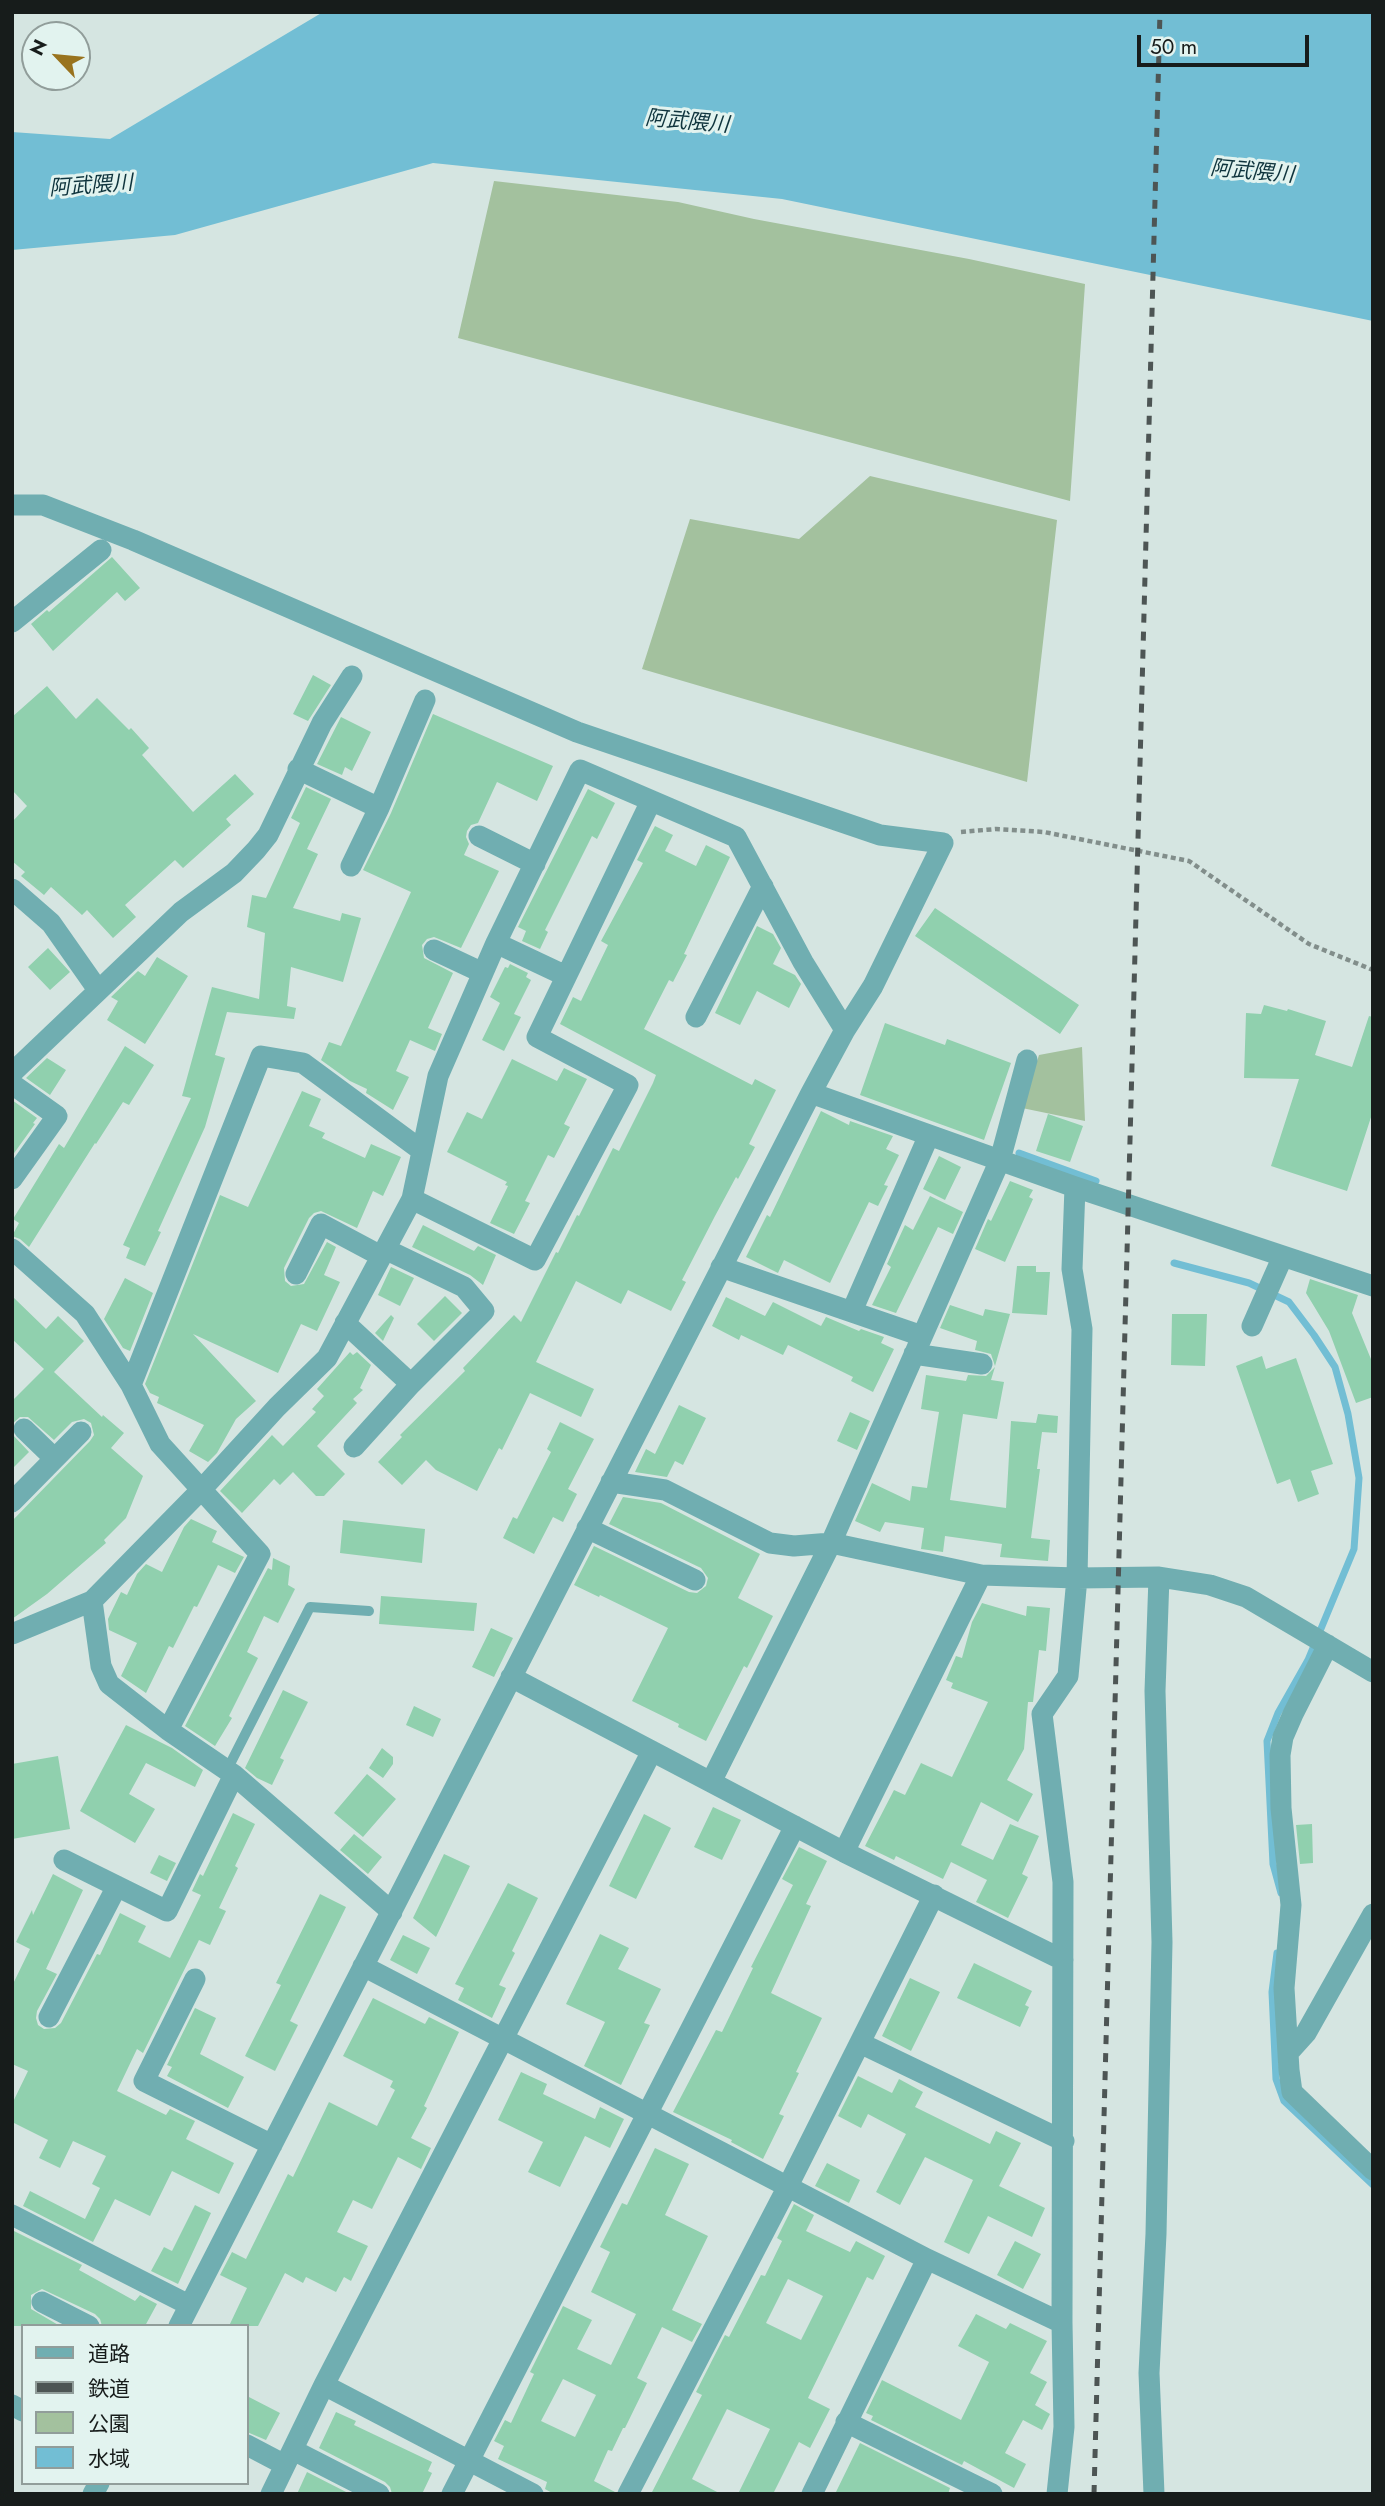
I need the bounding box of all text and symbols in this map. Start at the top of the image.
north arrow [21,21,91,91]
scale bar [1140,21,1312,65]
text: 50 m [1150,32,1197,62]
text: N [23,35,54,60]
water label: 阿武隈川 [644,107,730,139]
water label: 阿武隈川 [1209,157,1295,189]
water label: 阿武隈川 [48,172,134,202]
legend [21,2324,248,2485]
text: 道路 [88,2339,130,2369]
text: 鉄道 [88,2374,130,2404]
text: 公園 [88,2409,130,2439]
text: 水域 [88,2444,130,2474]

